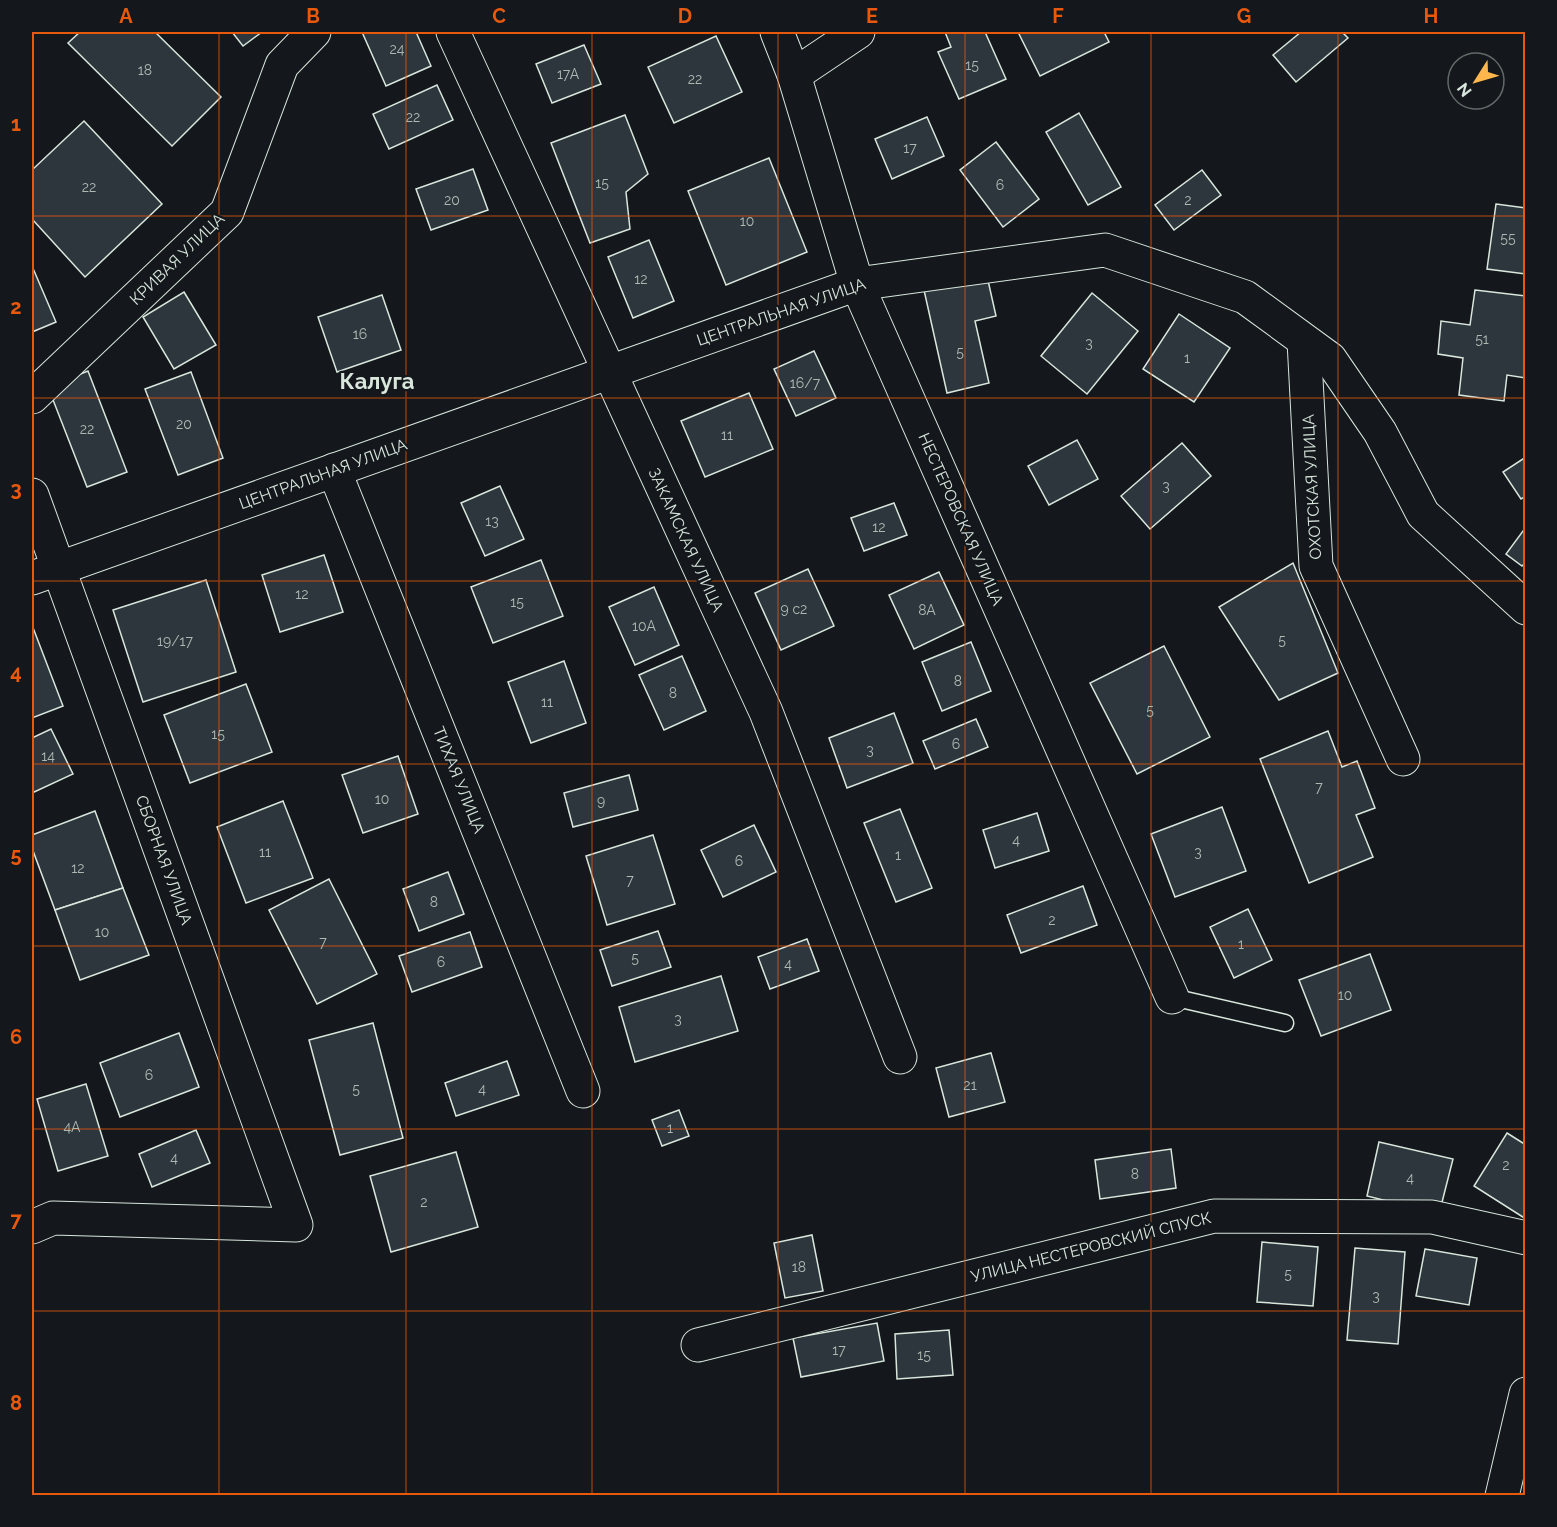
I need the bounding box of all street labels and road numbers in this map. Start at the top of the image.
street label: КРИВАЯ УЛИЦА [126,209,228,309]
street label: ЦЕНТРАЛЬНАЯ УЛИЦА [694,274,868,350]
street label: ОХОТСКАЯ УЛИЦА [1299,414,1325,560]
street label: НЕСТЕРОВСКАЯ УЛИЦА [914,430,1008,608]
street label: ЦЕНТРАЛЬНАЯ УЛИЦА [236,435,410,513]
street label: ЗАКАМСКАЯ УЛИЦА [644,465,728,615]
street label: ТИХАЯ УЛИЦА [429,724,489,836]
street label: СБОРНАЯ УЛИЦА [132,793,196,928]
street label: УЛИЦА НЕСТЕРОВСКИЙ СПУСК [969,1208,1213,1286]

